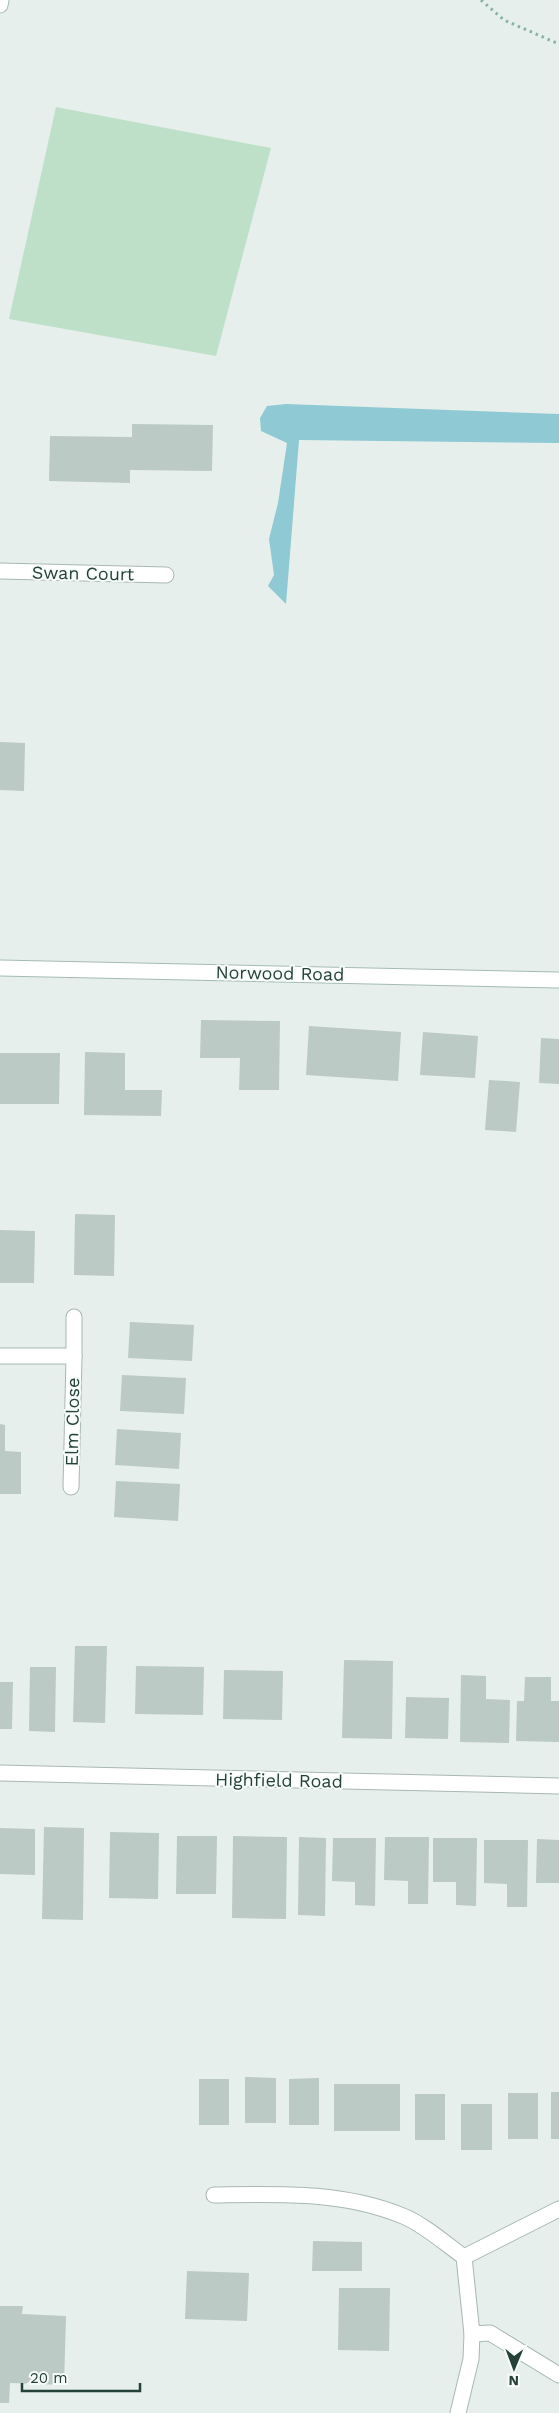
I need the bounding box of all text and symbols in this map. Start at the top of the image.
street label: Swan Court [32,562,135,584]
street label: Norwood Road [215,961,345,985]
street label: Elm Close [61,1377,83,1467]
street label: Highfield Road [215,1768,343,1792]
north arrow [489,2343,539,2393]
scale bar [22,2360,140,2392]
text: 20 m [30,2369,68,2387]
text: N [508,2373,519,2389]

